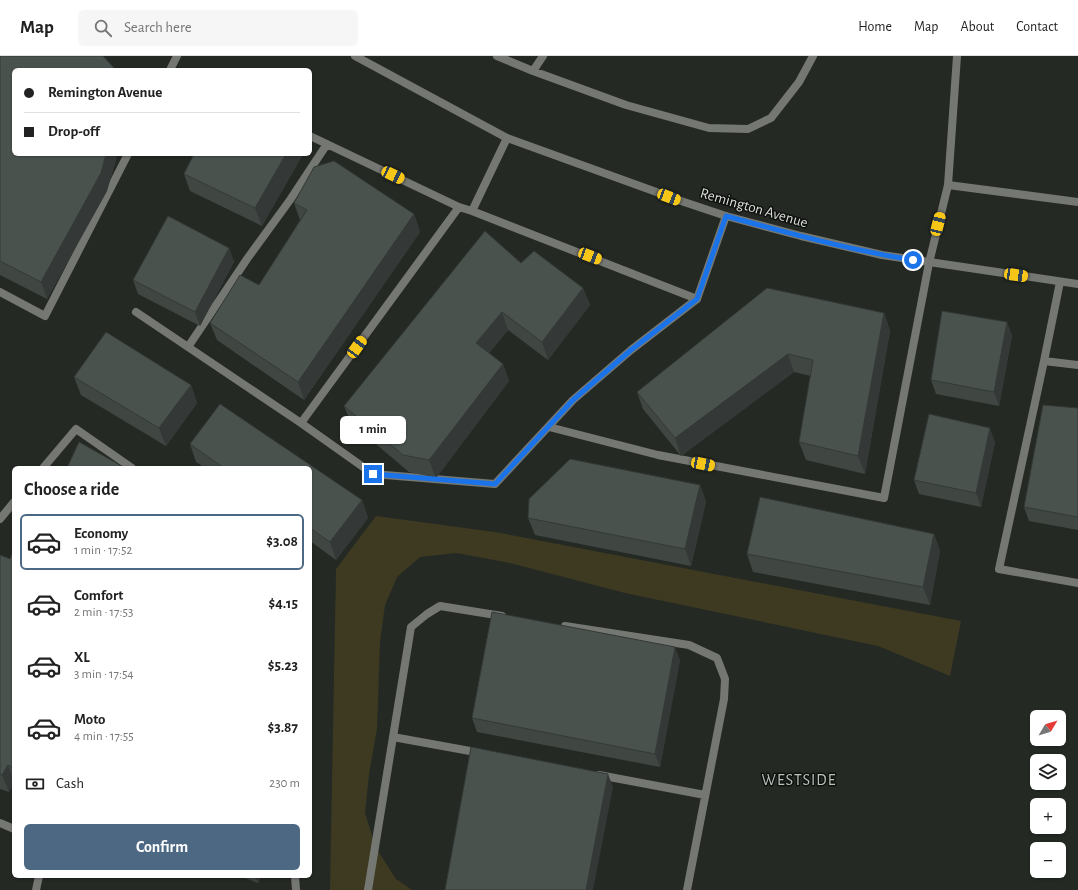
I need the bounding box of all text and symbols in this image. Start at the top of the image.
search box [78,10,358,46]
icon: search [92,17,114,39]
text: Map [20,18,54,37]
text: Search here [124,20,192,35]
text: Home [858,20,892,34]
text: Map [914,20,938,34]
text: About [960,20,994,34]
text: Contact [1016,20,1058,34]
text: Remington Avenue [48,85,162,100]
text: Drop-off [48,124,100,139]
car [380,164,406,186]
street label: Remington Avenue [699,185,810,231]
car [656,187,682,207]
car [929,211,947,237]
car [577,246,603,266]
route start [904,251,922,269]
car [1003,267,1029,283]
car [345,334,369,360]
callout: 1 min [340,416,406,444]
text: 1 min [359,423,387,436]
car [690,456,716,472]
route end [364,465,382,483]
text: Choose a ride [24,481,119,499]
icon: car [26,524,62,560]
text: Economy [74,526,128,541]
text: $3.08 [266,534,298,549]
text: 1 min · 17:52 [74,544,132,557]
icon: car [26,586,62,622]
text: Comfort [74,588,123,603]
text: $4.15 [268,596,298,611]
text: 2 min · 17:53 [74,606,133,619]
icon: car [26,648,62,684]
text: XL [74,650,90,665]
text: $5.23 [268,658,298,673]
text: 3 min · 17:54 [74,668,134,681]
icon: car [26,710,62,746]
north arrow [1030,710,1066,746]
map controls [1030,710,1066,878]
text: Moto [74,712,106,727]
text: $3.87 [267,720,298,735]
text: 4 min · 17:55 [74,730,134,743]
button: layers [1030,754,1066,790]
district label: WESTSIDE [762,772,836,788]
icon: cash [24,773,46,795]
text: Cash [56,776,84,791]
text: 230 m [269,777,300,790]
button: + [1030,798,1066,834]
button: Confirm [24,824,300,870]
button: − [1030,842,1066,878]

